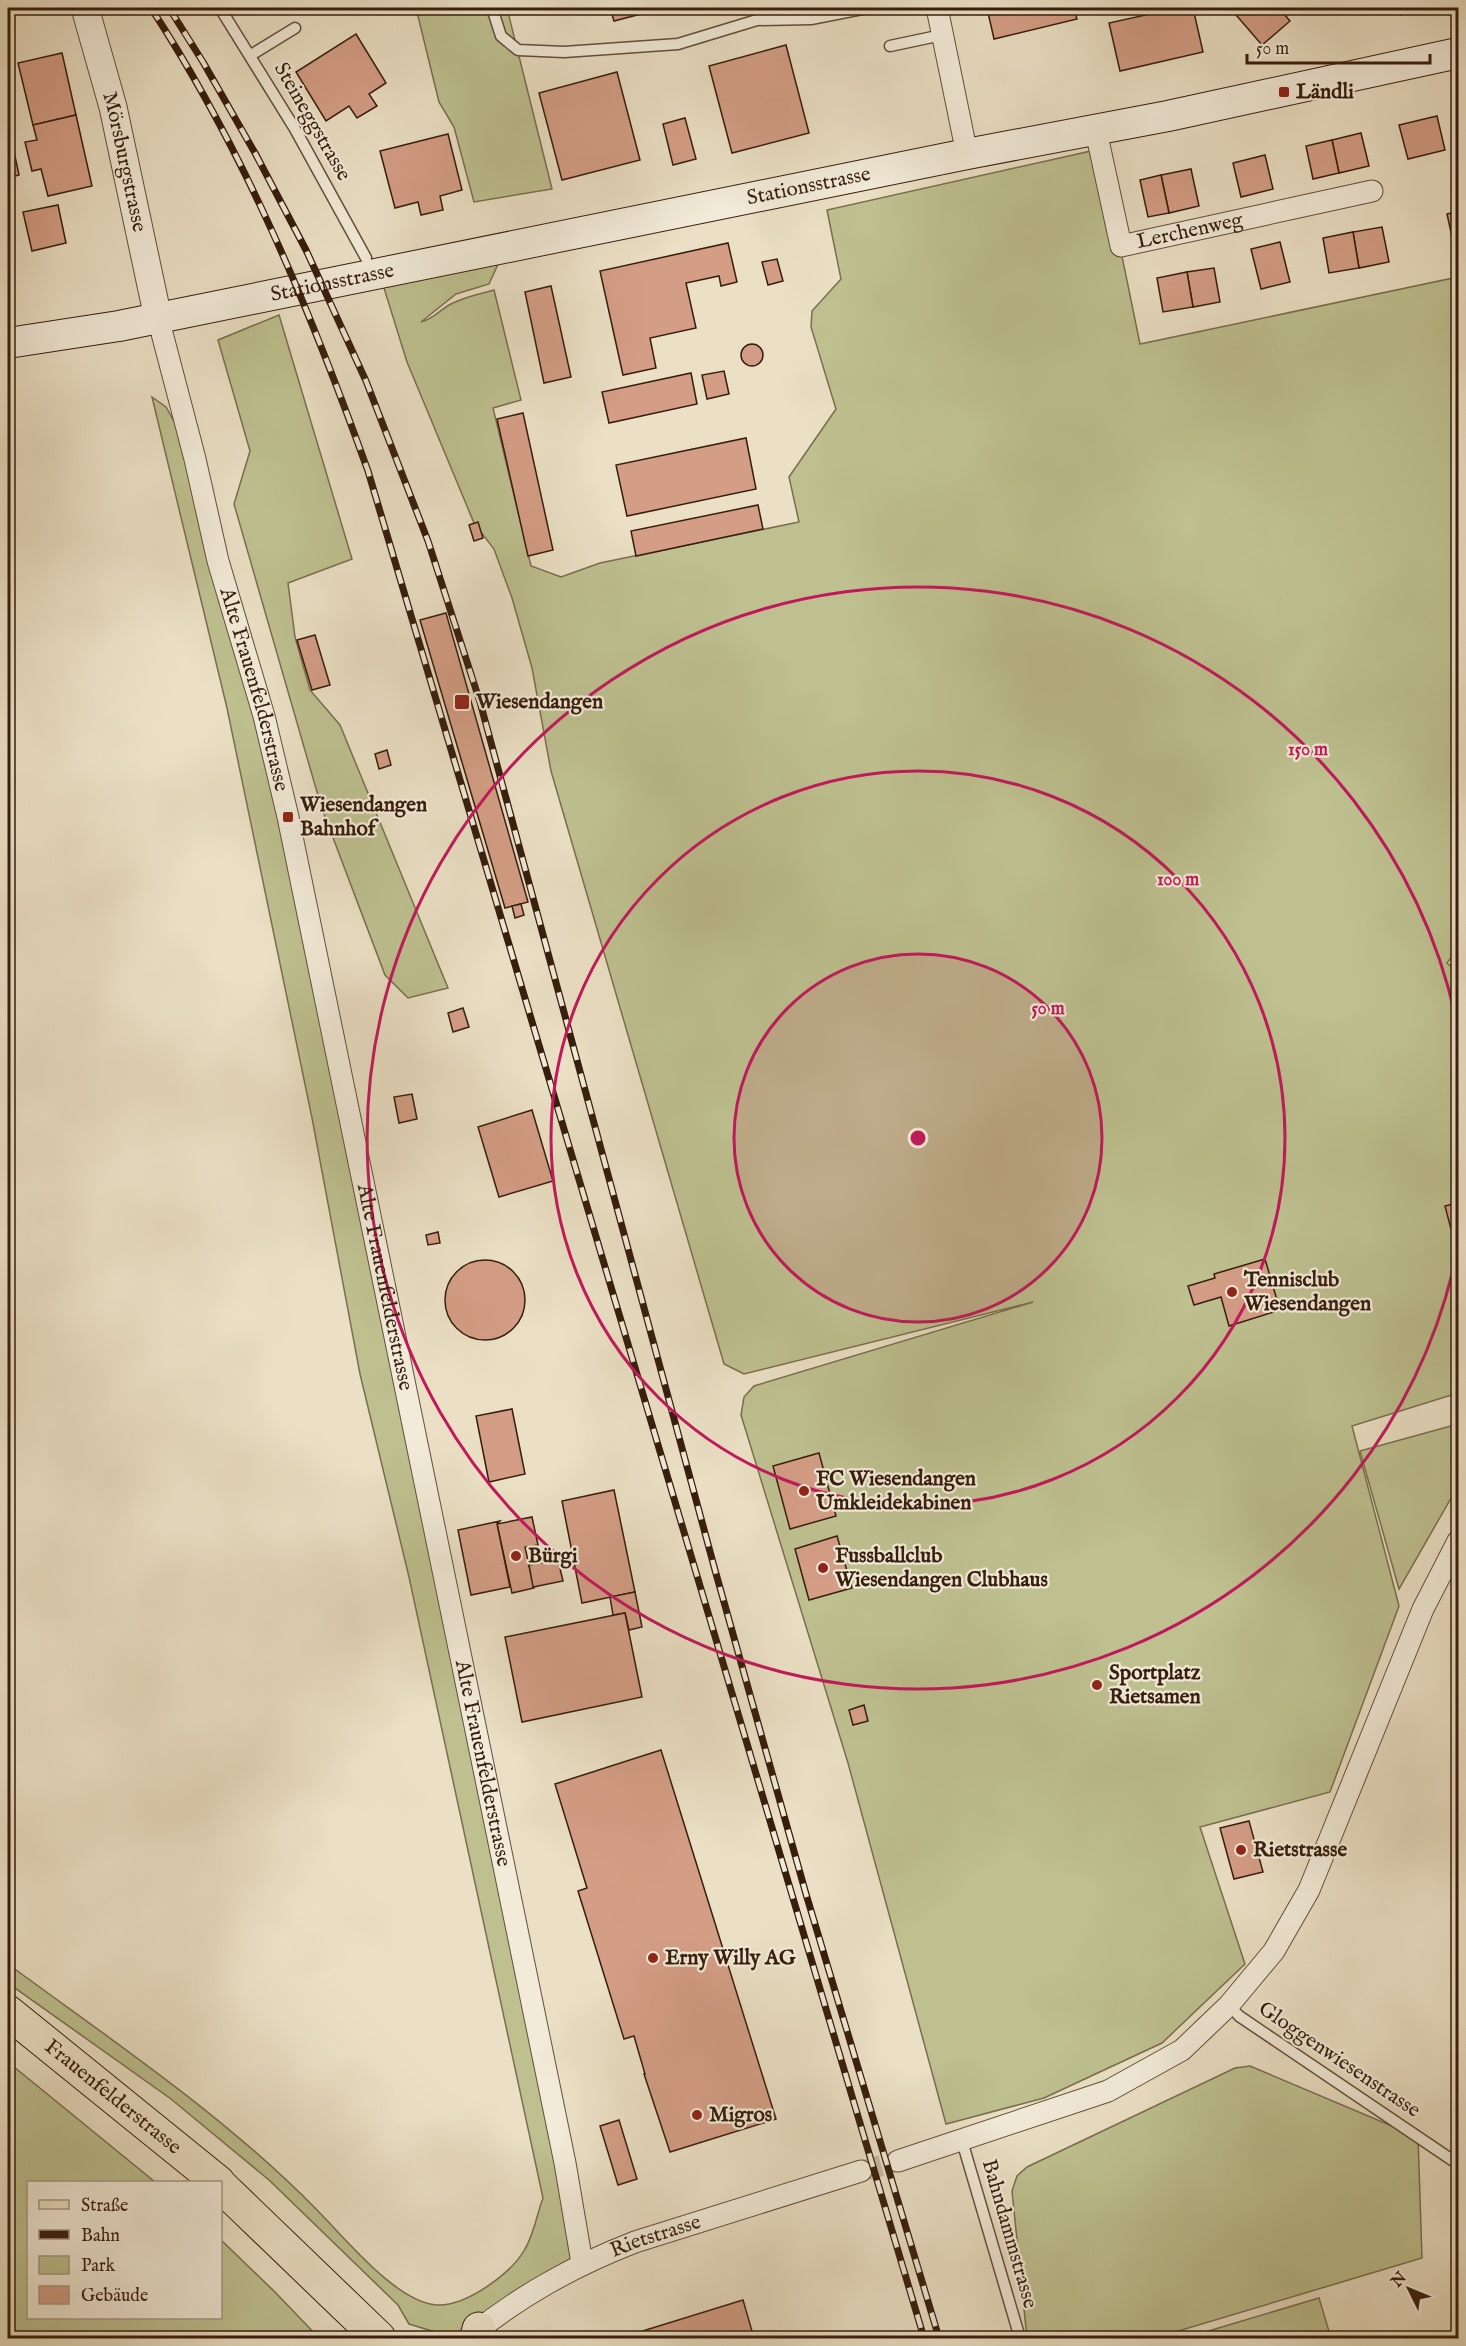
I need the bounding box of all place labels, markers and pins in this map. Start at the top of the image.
place label: Ländli [1296,79,1354,106]
marker: Ländli [1277,85,1291,99]
place label: Wiesendangen [475,689,603,716]
marker: Wiesendangen [453,693,471,711]
place label: Wiesendangen Bahnhof [299,792,427,843]
marker: Wiesendangen Bahnhof [281,810,295,824]
centre of rings [908,1128,928,1148]
place label: Tennisclub Wiesendangen [1243,1267,1371,1318]
marker: Tennisclub Wiesendangen [1225,1285,1239,1299]
place label: FC Wiesendangen Umkleidekabinen [815,1466,976,1517]
marker: FC Wiesendangen Umkleidekabinen [797,1484,811,1498]
place label: Bürgi [528,1543,578,1570]
place label: Fussballclub Wiesendangen Clubhaus [834,1543,1048,1594]
marker: Bürgi [509,1549,523,1563]
marker: Fussballclub Wiesendangen Clubhaus [816,1561,830,1575]
place label: Sportplatz Rietsamen [1109,1660,1201,1711]
marker: Sportplatz Rietsamen [1090,1678,1104,1692]
place label: Rietstrasse [1253,1837,1347,1864]
marker: Rietstrasse [1234,1843,1248,1857]
place label: Erny Willy AG [665,1945,796,1972]
marker: Erny Willy AG [646,1951,660,1965]
place label: Migros [709,2102,772,2129]
marker: Migros [690,2108,704,2122]

